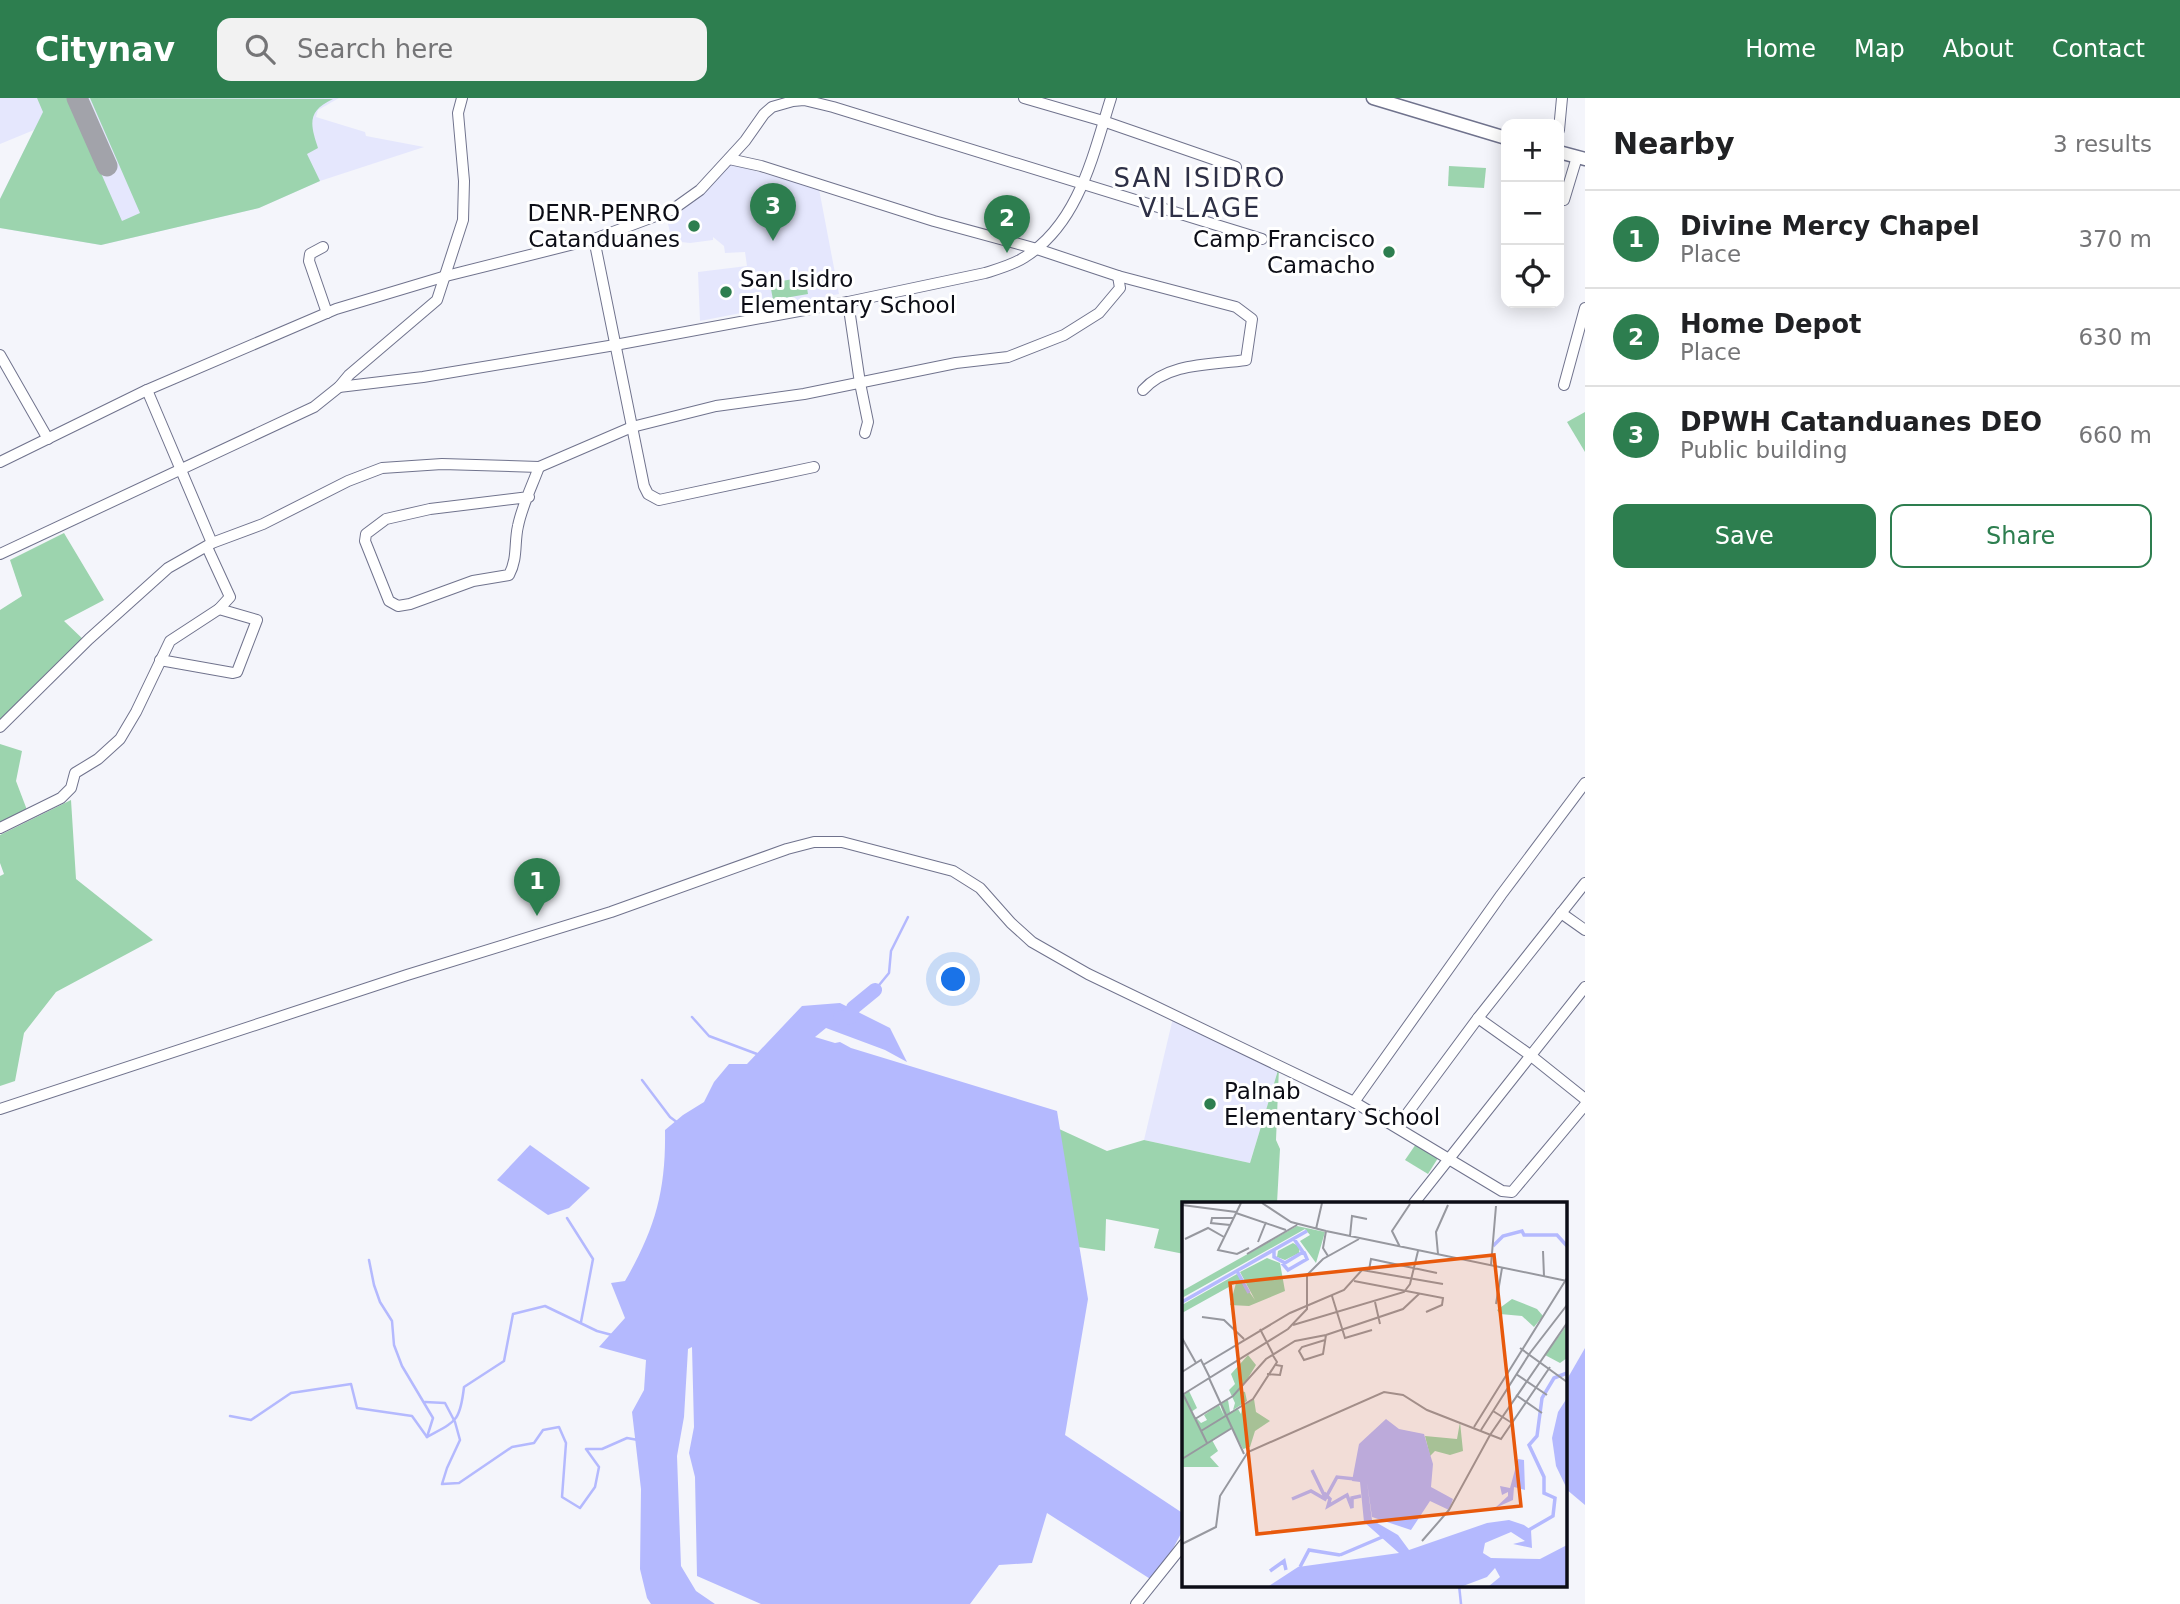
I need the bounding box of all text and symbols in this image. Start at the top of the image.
search box [217,18,707,81]
text: Citynav [35,30,175,69]
icon: search [241,30,279,68]
text: Search here [297,34,453,64]
text: Home [1745,35,1816,63]
text: Map [1854,35,1905,63]
text: About [1943,35,2014,63]
text: Contact [2052,35,2145,63]
map controls [1501,119,1564,308]
button: + [1501,119,1564,182]
text: Nearby [1613,126,1735,161]
text: 3 results [2053,131,2152,157]
district label: SAN ISIDRO VILLAGE [1114,163,1286,223]
button: − [1501,182,1564,245]
pin: 3 [750,183,796,241]
pin: 2 [984,195,1030,253]
place label: DENR-PENRO Catanduanes [528,200,680,252]
text: Divine Mercy Chapel [1680,211,1980,241]
marker: DENR-PENRO Catanduanes [686,218,702,234]
place label: Camp Francisco Camacho [1193,226,1375,278]
text: 1 [1628,226,1644,252]
text: 370 m [2078,226,2152,252]
text: Place [1680,241,1741,267]
marker: Camp Francisco Camacho [1381,244,1397,260]
button: locate [1501,245,1564,308]
place label: San Isidro Elementary School [740,266,956,318]
marker: San Isidro Elementary School [718,284,734,300]
text: Home Depot [1680,309,1862,339]
text: 2 [1628,324,1644,350]
text: 630 m [2078,324,2152,350]
text: Place [1680,339,1741,365]
text: DPWH Catanduanes DEO [1680,407,2042,437]
text: 3 [1628,422,1644,448]
text: 660 m [2078,422,2152,448]
text: Public building [1680,437,1848,463]
button: Save [1613,504,1876,568]
button: Share [1890,504,2152,568]
pin: 1 [514,858,560,916]
your location [936,962,970,996]
place label: Palnab Elementary School [1224,1078,1440,1130]
marker: Palnab Elementary School [1202,1096,1218,1112]
inset map [1182,1202,1568,1586]

